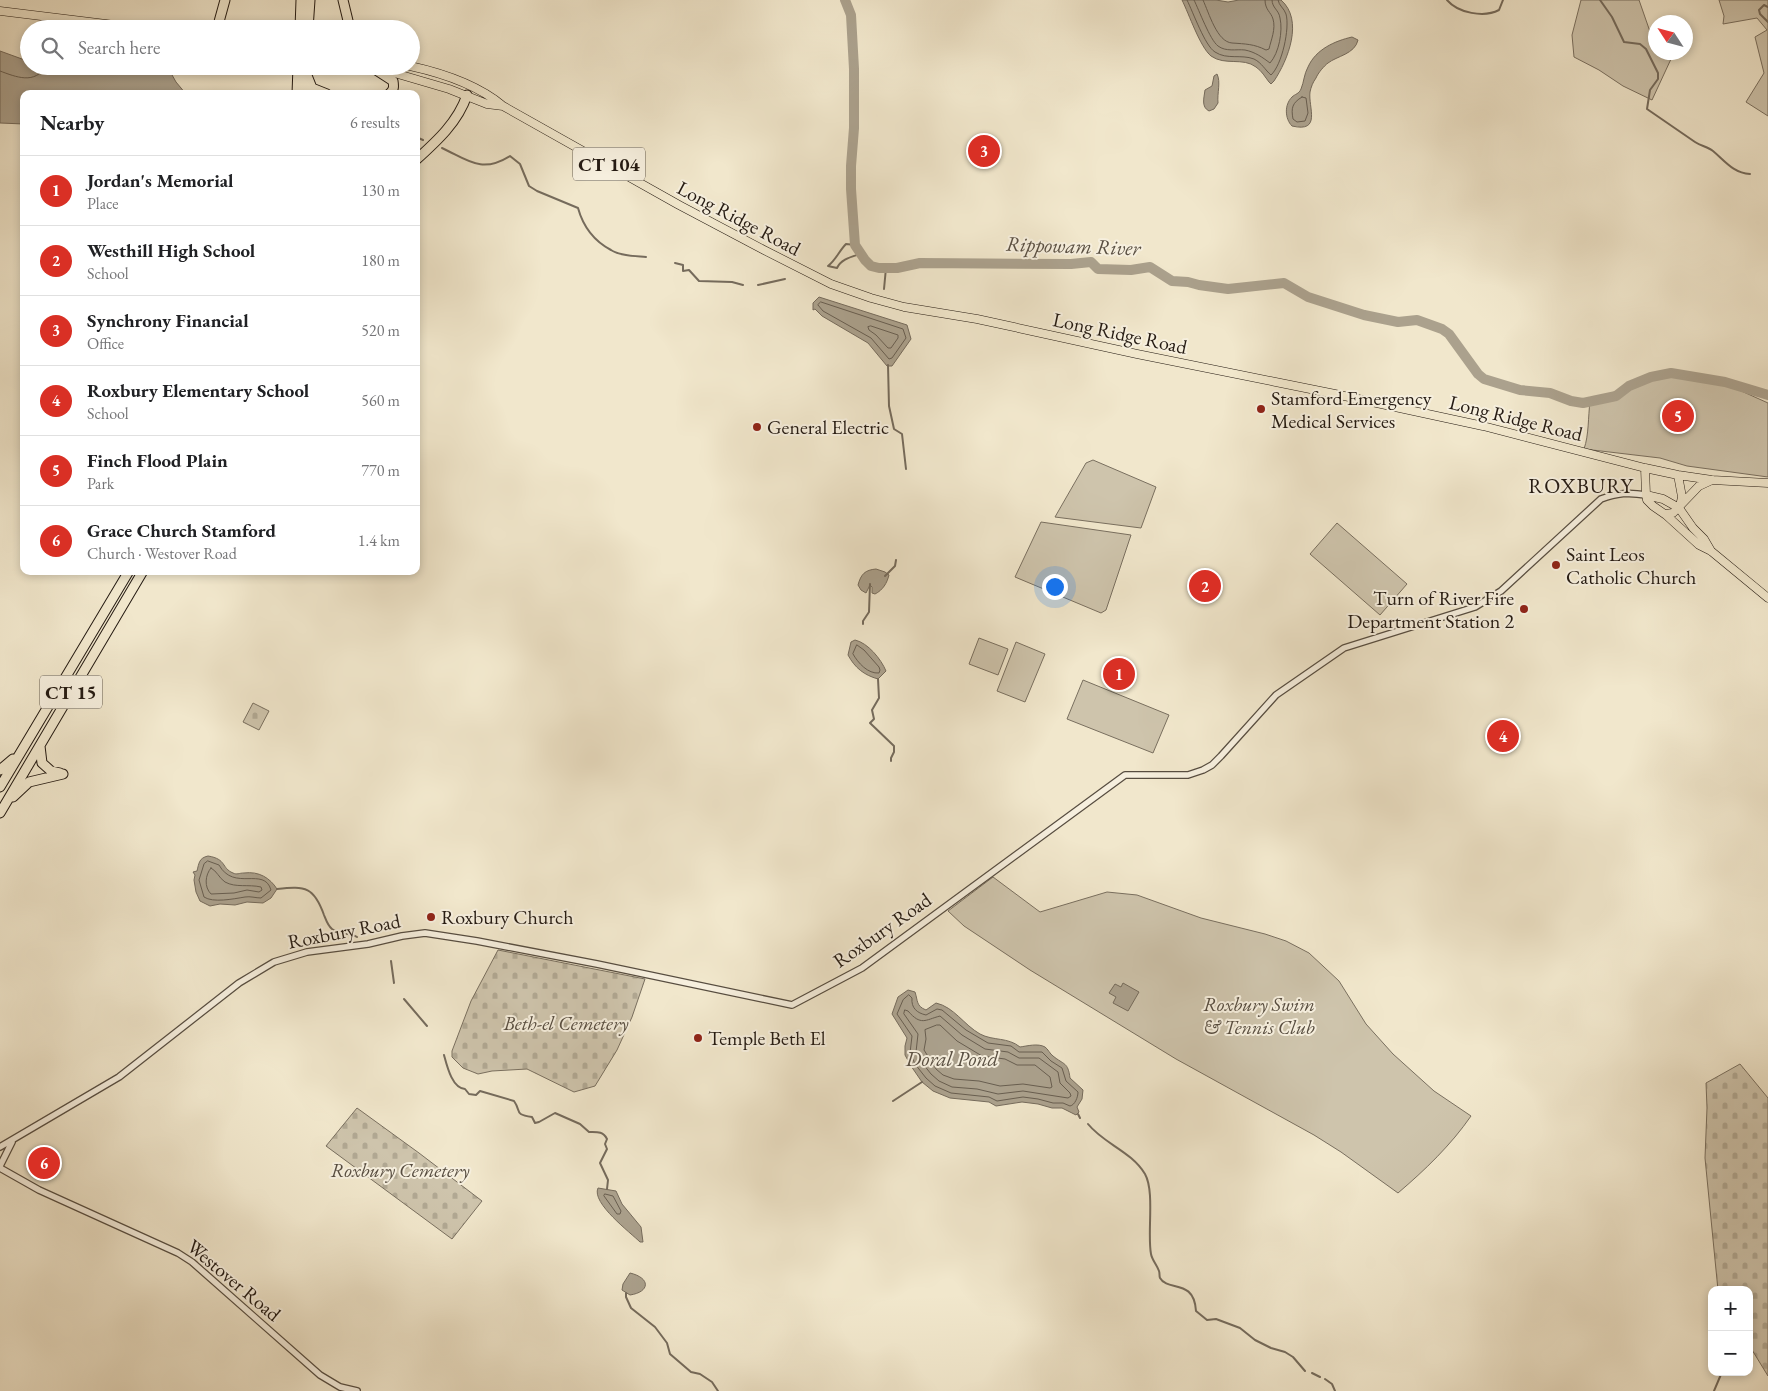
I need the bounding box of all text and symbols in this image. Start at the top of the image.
north arrow [1648,15,1693,60]
search box [20,20,420,75]
icon: search [38,34,66,62]
text: Search here [78,35,160,60]
text: Nearby [40,109,104,136]
text: 6 results [350,112,400,133]
pin: 3 [968,132,1000,170]
road number: CT 104 [573,147,645,180]
text: Jordan's Memorial [87,168,233,193]
street label: Long Ridge Road [673,174,806,262]
text: 1 [52,180,60,201]
text: 130 m [361,180,400,201]
text: Place [87,193,119,214]
water label: Rippowam River [1005,230,1142,261]
text: Westhill High School [87,238,255,263]
text: 2 [52,250,60,271]
text: 180 m [361,250,400,271]
text: School [87,263,129,284]
street label: Long Ridge Road [1051,306,1190,360]
text: Synchrony Financial [87,308,249,333]
text: 3 [52,320,60,341]
text: 520 m [361,320,400,341]
text: Office [87,333,124,354]
text: Roxbury Elementary School [87,378,309,403]
place label: Stamford Emergency Medical Services [1271,385,1432,434]
street label: Long Ridge Road [1447,389,1586,447]
text: 4 [52,390,60,411]
text: 560 m [361,390,400,411]
pin: 5 [1662,397,1694,435]
text: School [87,403,129,424]
marker: Stamford Emergency Medical Services [1255,403,1267,415]
place label: General Electric [767,414,889,440]
marker: General Electric [751,421,763,433]
text: Finch Flood Plain [87,448,228,473]
text: 5 [52,460,60,481]
text: 770 m [361,460,400,481]
district label: ROXBURY [1528,472,1635,499]
text: Park [87,473,114,494]
text: Grace Church Stamford [87,518,276,543]
text: 6 [52,530,60,551]
text: 1.4 km [358,530,400,551]
place label: Saint Leos Catholic Church [1566,541,1696,590]
text: Church · Westover Road [87,543,237,564]
marker: Saint Leos Catholic Church [1550,559,1562,571]
pin: 2 [1189,567,1221,605]
your location [1042,574,1068,600]
place label: Turn of River Fire Department Station 2 [1347,585,1514,634]
marker: Turn of River Fire Department Station 2 [1518,603,1530,615]
pin: 1 [1103,655,1135,693]
road number: CT 15 [40,676,102,709]
pin: 4 [1487,717,1519,755]
street label: Roxbury Road [828,886,937,973]
place label: Roxbury Church [441,904,574,930]
street label: Roxbury Road [285,907,403,955]
marker: Roxbury Church [425,911,437,923]
park label: Roxbury Swim & Tennis Club [1203,991,1315,1040]
park label: Beth-el Cemetery [502,1010,629,1036]
place label: Temple Beth El [708,1025,826,1051]
marker: Temple Beth El [692,1032,704,1044]
water label: Doral Pond [905,1045,999,1072]
pin: 6 [28,1144,60,1182]
park label: Roxbury Cemetery [330,1157,470,1183]
street label: Westover Road [182,1233,287,1328]
map controls [1708,1286,1753,1376]
button: + [1708,1286,1753,1331]
button: − [1708,1331,1753,1376]

